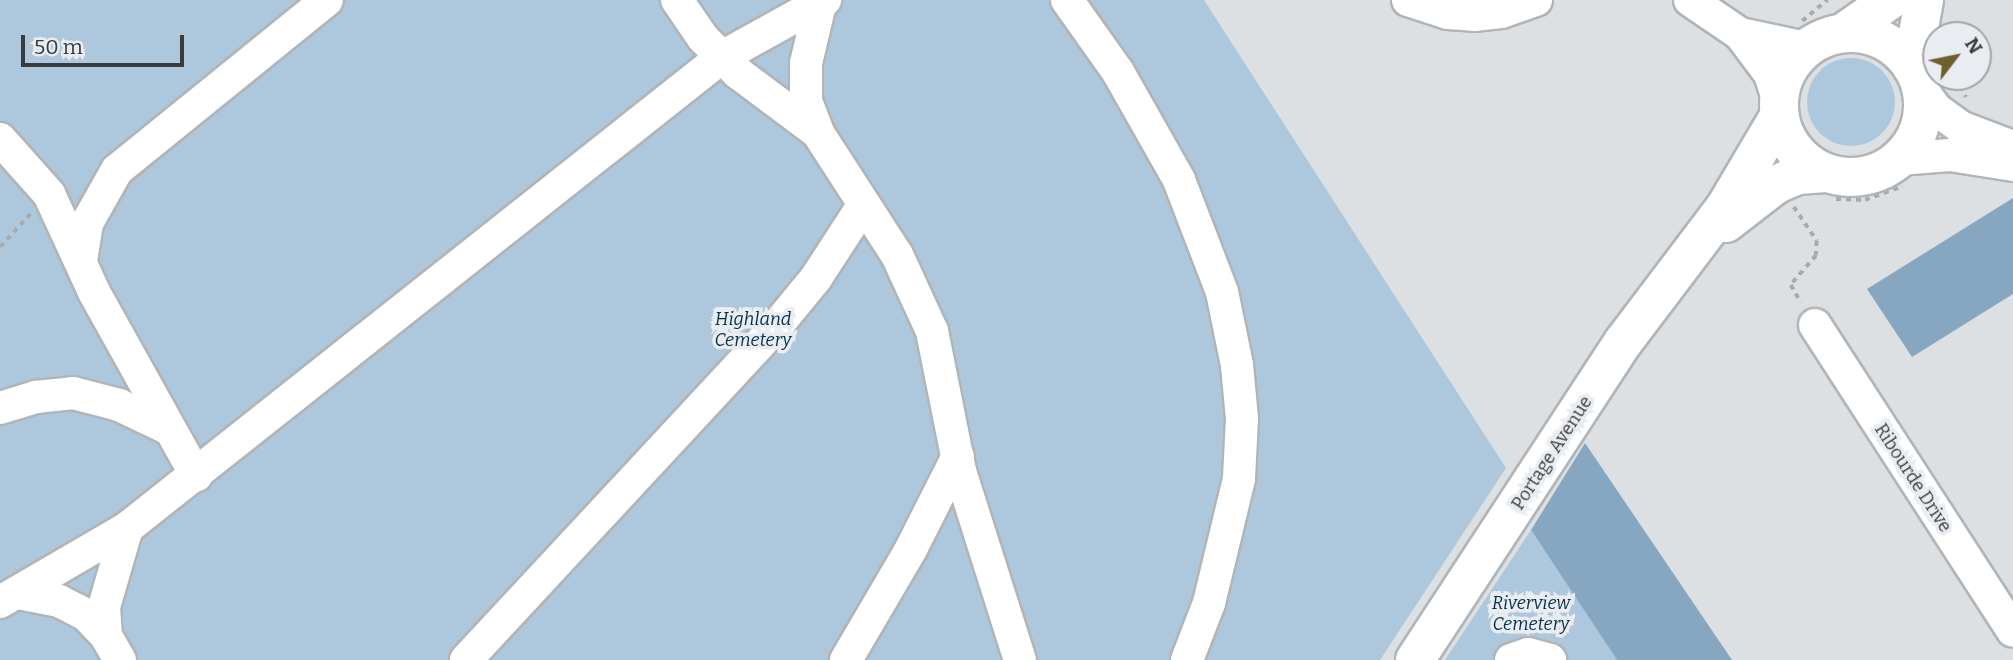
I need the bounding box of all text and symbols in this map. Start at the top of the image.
scale bar [24,21,187,65]
north arrow [1922,21,1992,91]
text: N [1960,33,1987,58]
text: 50 m [34,34,83,60]
park label: Highland Cemetery [715,309,791,352]
street label: Portage Avenue [1507,392,1597,514]
street label: Ribourde Drive [1870,420,1956,536]
park label: Riverview Cemetery [1492,593,1570,636]

